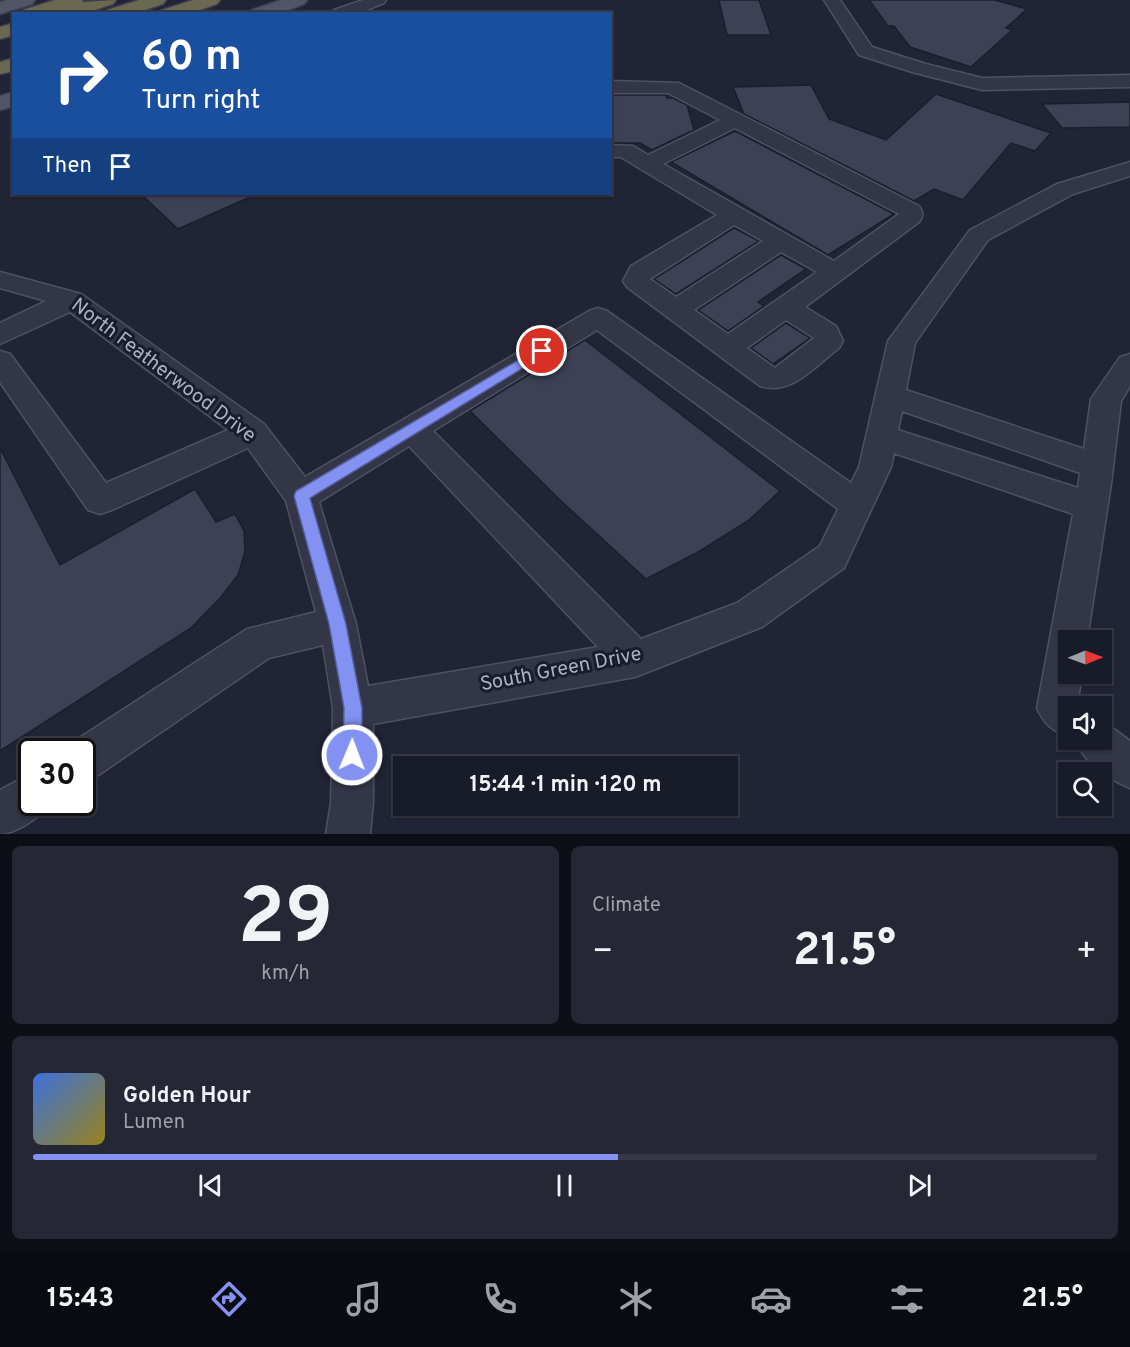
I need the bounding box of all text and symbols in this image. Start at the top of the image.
text: 60 m [141,32,242,85]
icon: right [42,36,120,114]
text: Turn right [141,84,260,118]
icon: arrive [104,150,137,183]
text: Then [42,153,92,180]
street label: North Featherwood Drive [65,293,261,449]
pin [516,325,567,376]
icon: arrive [525,334,558,367]
north arrow [1058,630,1112,684]
map controls [1058,630,1112,816]
street label: South Green Drive [478,642,644,698]
button: sound [1058,696,1112,750]
position arrow [320,723,384,787]
speed limit sign: 30 [18,738,96,816]
button: search [1058,762,1112,816]
text: 15:44 · 1 min · 120 m [469,772,662,799]
text: 29 [238,872,333,971]
text: Climate [592,893,661,919]
text: 21.5° [793,924,896,981]
text: − [592,932,613,974]
text: + [1076,932,1097,974]
text: km/h [261,961,310,987]
text: Golden Hour [123,1083,251,1110]
text: Lumen [123,1110,185,1136]
icon: previous [194,1169,227,1202]
icon: pause [548,1169,581,1202]
icon: next [903,1169,936,1202]
icon: directions [208,1278,250,1320]
icon: music [343,1278,385,1320]
icon: phone [479,1278,521,1320]
icon: climate [615,1278,657,1320]
icon: car [750,1278,792,1320]
icon: filters [886,1278,928,1320]
text: 15:43 [47,1282,114,1316]
text: 21.5° [1021,1282,1083,1316]

